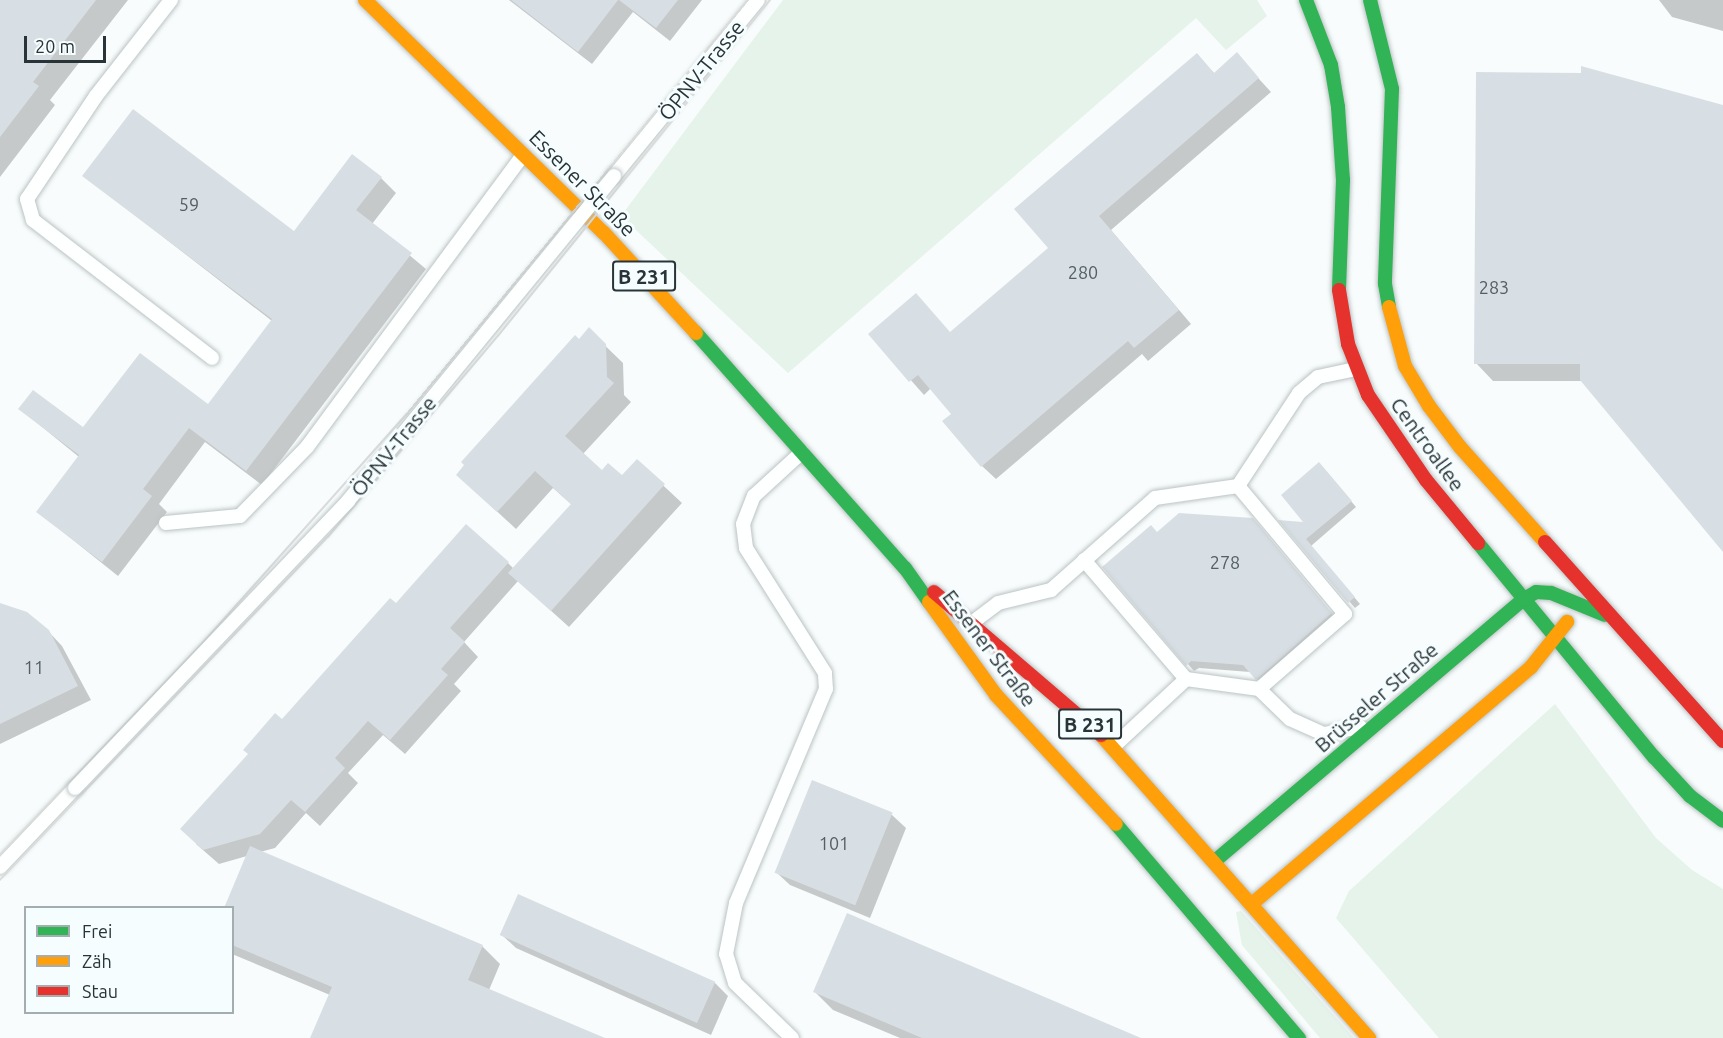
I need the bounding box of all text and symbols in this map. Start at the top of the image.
street label: ÖPNV-Trasse [653,15,749,125]
scale bar [27,24,110,62]
text: 20 m [35,36,75,56]
street label: Essener Straße [525,125,641,241]
house number: 59 [179,193,199,215]
road number: B 231 [611,259,677,293]
house number: 280 [1068,261,1098,283]
house number: 283 [1479,276,1509,298]
street label: ÖPNV-Trasse [345,391,441,501]
street label: Centroallee [1386,392,1470,496]
house number: 278 [1210,551,1240,573]
street label: Essener Straße [938,584,1042,712]
street label: Brüsseler Straße [1309,637,1443,757]
house number: 11 [24,656,44,678]
road number: B 231 [1057,707,1123,741]
house number: 101 [819,832,849,854]
legend [24,906,234,1014]
text: Frei [82,921,112,941]
text: Zäh [82,951,112,971]
text: Stau [82,981,118,1001]

